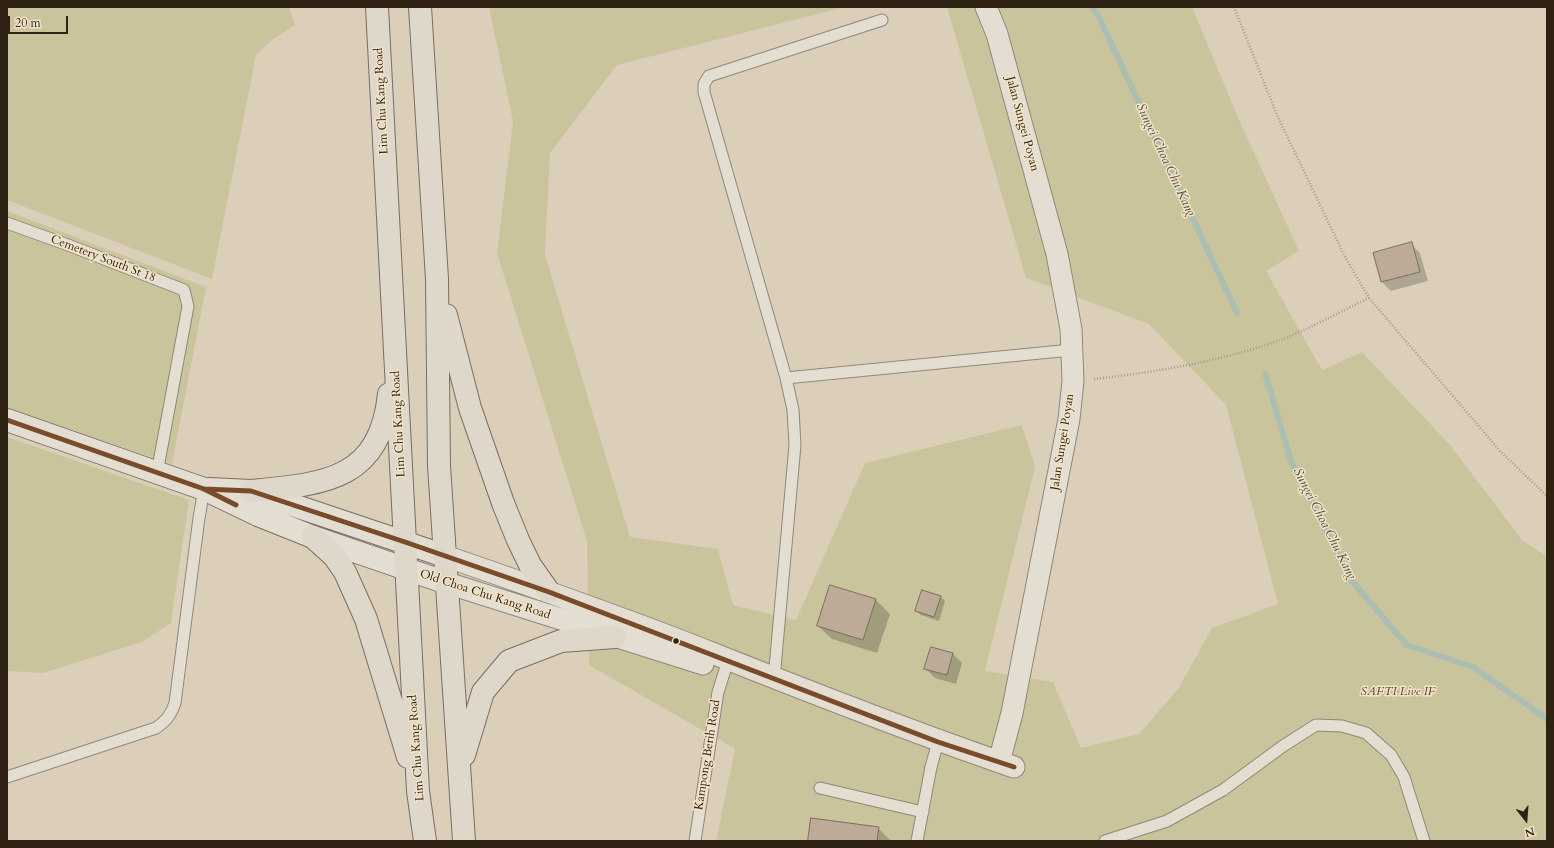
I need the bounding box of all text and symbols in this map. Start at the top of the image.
scale bar [10,8,70,34]
text: 20 m [15,15,41,31]
street label: Lim Chu Kang Road [372,47,392,155]
street label: Jalan Sungei Poyan [1002,75,1042,173]
water label: Sungei Choa Chu Kang [1132,101,1198,219]
street label: Cemetery South St 18 [48,232,158,286]
street label: Lim Chu Kang Road [389,370,409,478]
street label: Jalan Sungei Poyan [1048,393,1078,491]
water label: Sungei Choa Chu Kang [1289,466,1359,582]
street label: Old Choa Chu Kang Road [418,567,552,623]
unlabelled marker [671,636,681,646]
park label: SAFTI Live IF [1360,685,1436,699]
street label: Lim Chu Kang Road [406,694,428,802]
street label: Kampong Berih Road [692,699,724,811]
north arrow [1506,800,1546,840]
text: N [1523,823,1536,841]

